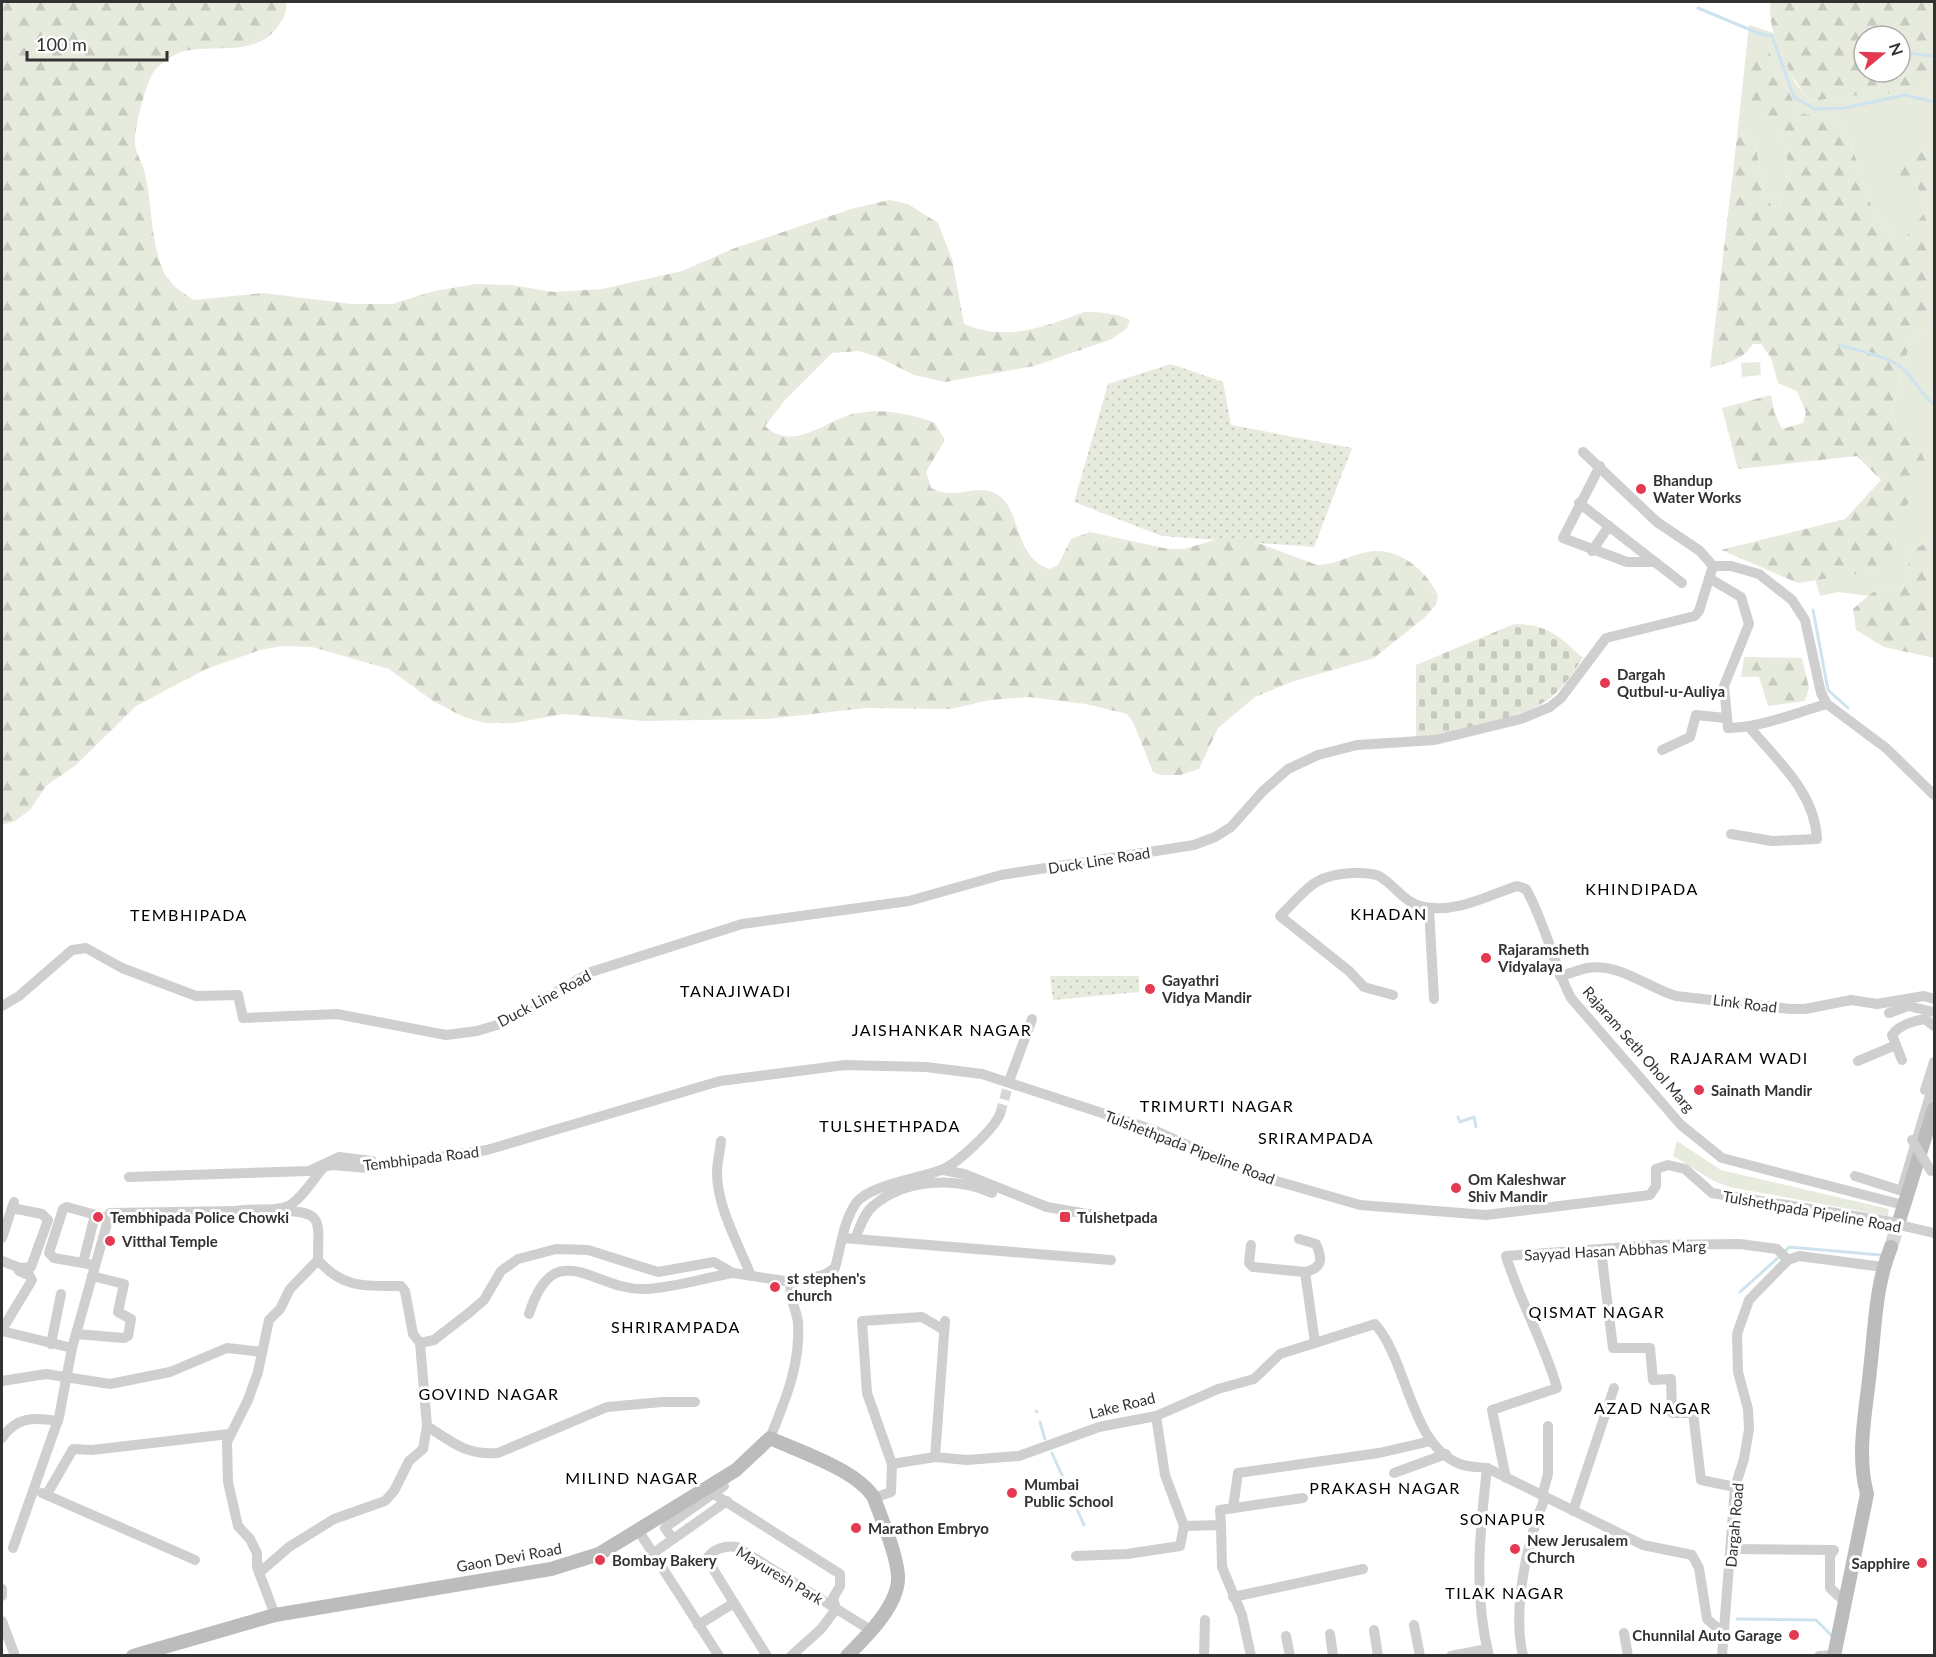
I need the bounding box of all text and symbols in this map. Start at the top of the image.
scale bar [27,24,166,62]
north arrow [1852,24,1912,84]
text: 100 m [36,33,87,55]
text: N [1886,40,1908,58]
place label: Bhandup Water Works [1653,471,1742,506]
marker: Bhandup Water Works [1634,482,1648,496]
place label: Dargah Qutbul-u-Auliya [1617,665,1725,700]
marker: Dargah Qutbul-u-Auliya [1598,676,1612,690]
street label: Duck Line Road [1047,843,1151,877]
district label: KHINDIPADA [1585,879,1699,898]
district label: KHADAN [1350,904,1428,923]
district label: TEMBHIPADA [130,905,248,924]
place label: Rajaramsheth Vidyalaya [1497,940,1589,975]
marker: Rajaramsheth Vidyalaya [1479,951,1493,965]
street label: Duck Line Road [494,966,594,1030]
place label: Gayathri Vidya Mandir [1161,971,1252,1006]
district label: TANAJIWADI [680,981,792,1000]
marker: Gayathri Vidya Mandir [1143,982,1157,996]
street label: Rajaram Seth Ohol Marg [1579,982,1699,1116]
street label: Link Road [1712,990,1778,1016]
district label: JAISHANKAR NAGAR [852,1020,1032,1039]
district label: RAJARAM WADI [1669,1048,1809,1067]
place label: Sainath Mandir [1711,1081,1813,1099]
marker: Sainath Mandir [1692,1083,1706,1097]
district label: TRIMURTI NAGAR [1140,1096,1294,1115]
street label: Tulshethpada Pipeline Road [1102,1106,1278,1188]
district label: TULSHETHPADA [819,1116,961,1135]
district label: SRIRAMPADA [1258,1128,1374,1147]
street label: Tembhipada Road [362,1142,480,1174]
place label: Om Kaleshwar Shiv Mandir [1468,1170,1566,1205]
marker: Om Kaleshwar Shiv Mandir [1449,1181,1463,1195]
street label: Tulshethpada Pipeline Road [1721,1186,1903,1236]
place label: Tembhipada Police Chowki [110,1208,289,1226]
place label: Tulshetpada [1077,1208,1158,1226]
marker: Tembhipada Police Chowki [91,1210,105,1224]
marker: Tulshetpada [1058,1210,1072,1224]
place label: Vitthal Temple [121,1232,218,1250]
marker: Vitthal Temple [103,1234,117,1248]
street label: Sayyad Hasan Abbhas Marg [1524,1236,1707,1264]
place label: st stephen's church [787,1269,866,1304]
marker: st stephen's church [768,1280,782,1294]
district label: QISMAT NAGAR [1529,1302,1665,1321]
district label: SHRIRAMPADA [611,1317,741,1336]
district label: GOVIND NAGAR [418,1384,560,1403]
street label: Lake Road [1087,1388,1157,1422]
district label: AZAD NAGAR [1594,1398,1712,1417]
district label: MILIND NAGAR [565,1468,699,1487]
place label: Mumbai Public School [1024,1475,1114,1510]
district label: PRAKASH NAGAR [1309,1478,1461,1497]
street label: Dargah Road [1721,1482,1747,1568]
marker: Mumbai Public School [1005,1486,1019,1500]
district label: SONAPUR [1460,1509,1546,1528]
place label: Marathon Embryo [868,1519,989,1537]
marker: Marathon Embryo [849,1521,863,1535]
place label: New Jerusalem Church [1527,1531,1628,1566]
street label: Gaon Devi Road [455,1539,563,1575]
street label: Mayuresh Park [733,1542,827,1608]
marker: New Jerusalem Church [1508,1542,1522,1556]
place label: Bombay Bakery [612,1551,717,1569]
marker: Bombay Bakery [593,1553,607,1567]
place label: Sapphire [1852,1554,1910,1572]
marker: Sapphire [1915,1556,1929,1570]
district label: TILAK NAGAR [1445,1583,1565,1602]
place label: Chunnilal Auto Garage [1632,1626,1782,1644]
marker: Chunnilal Auto Garage [1787,1628,1801,1642]

